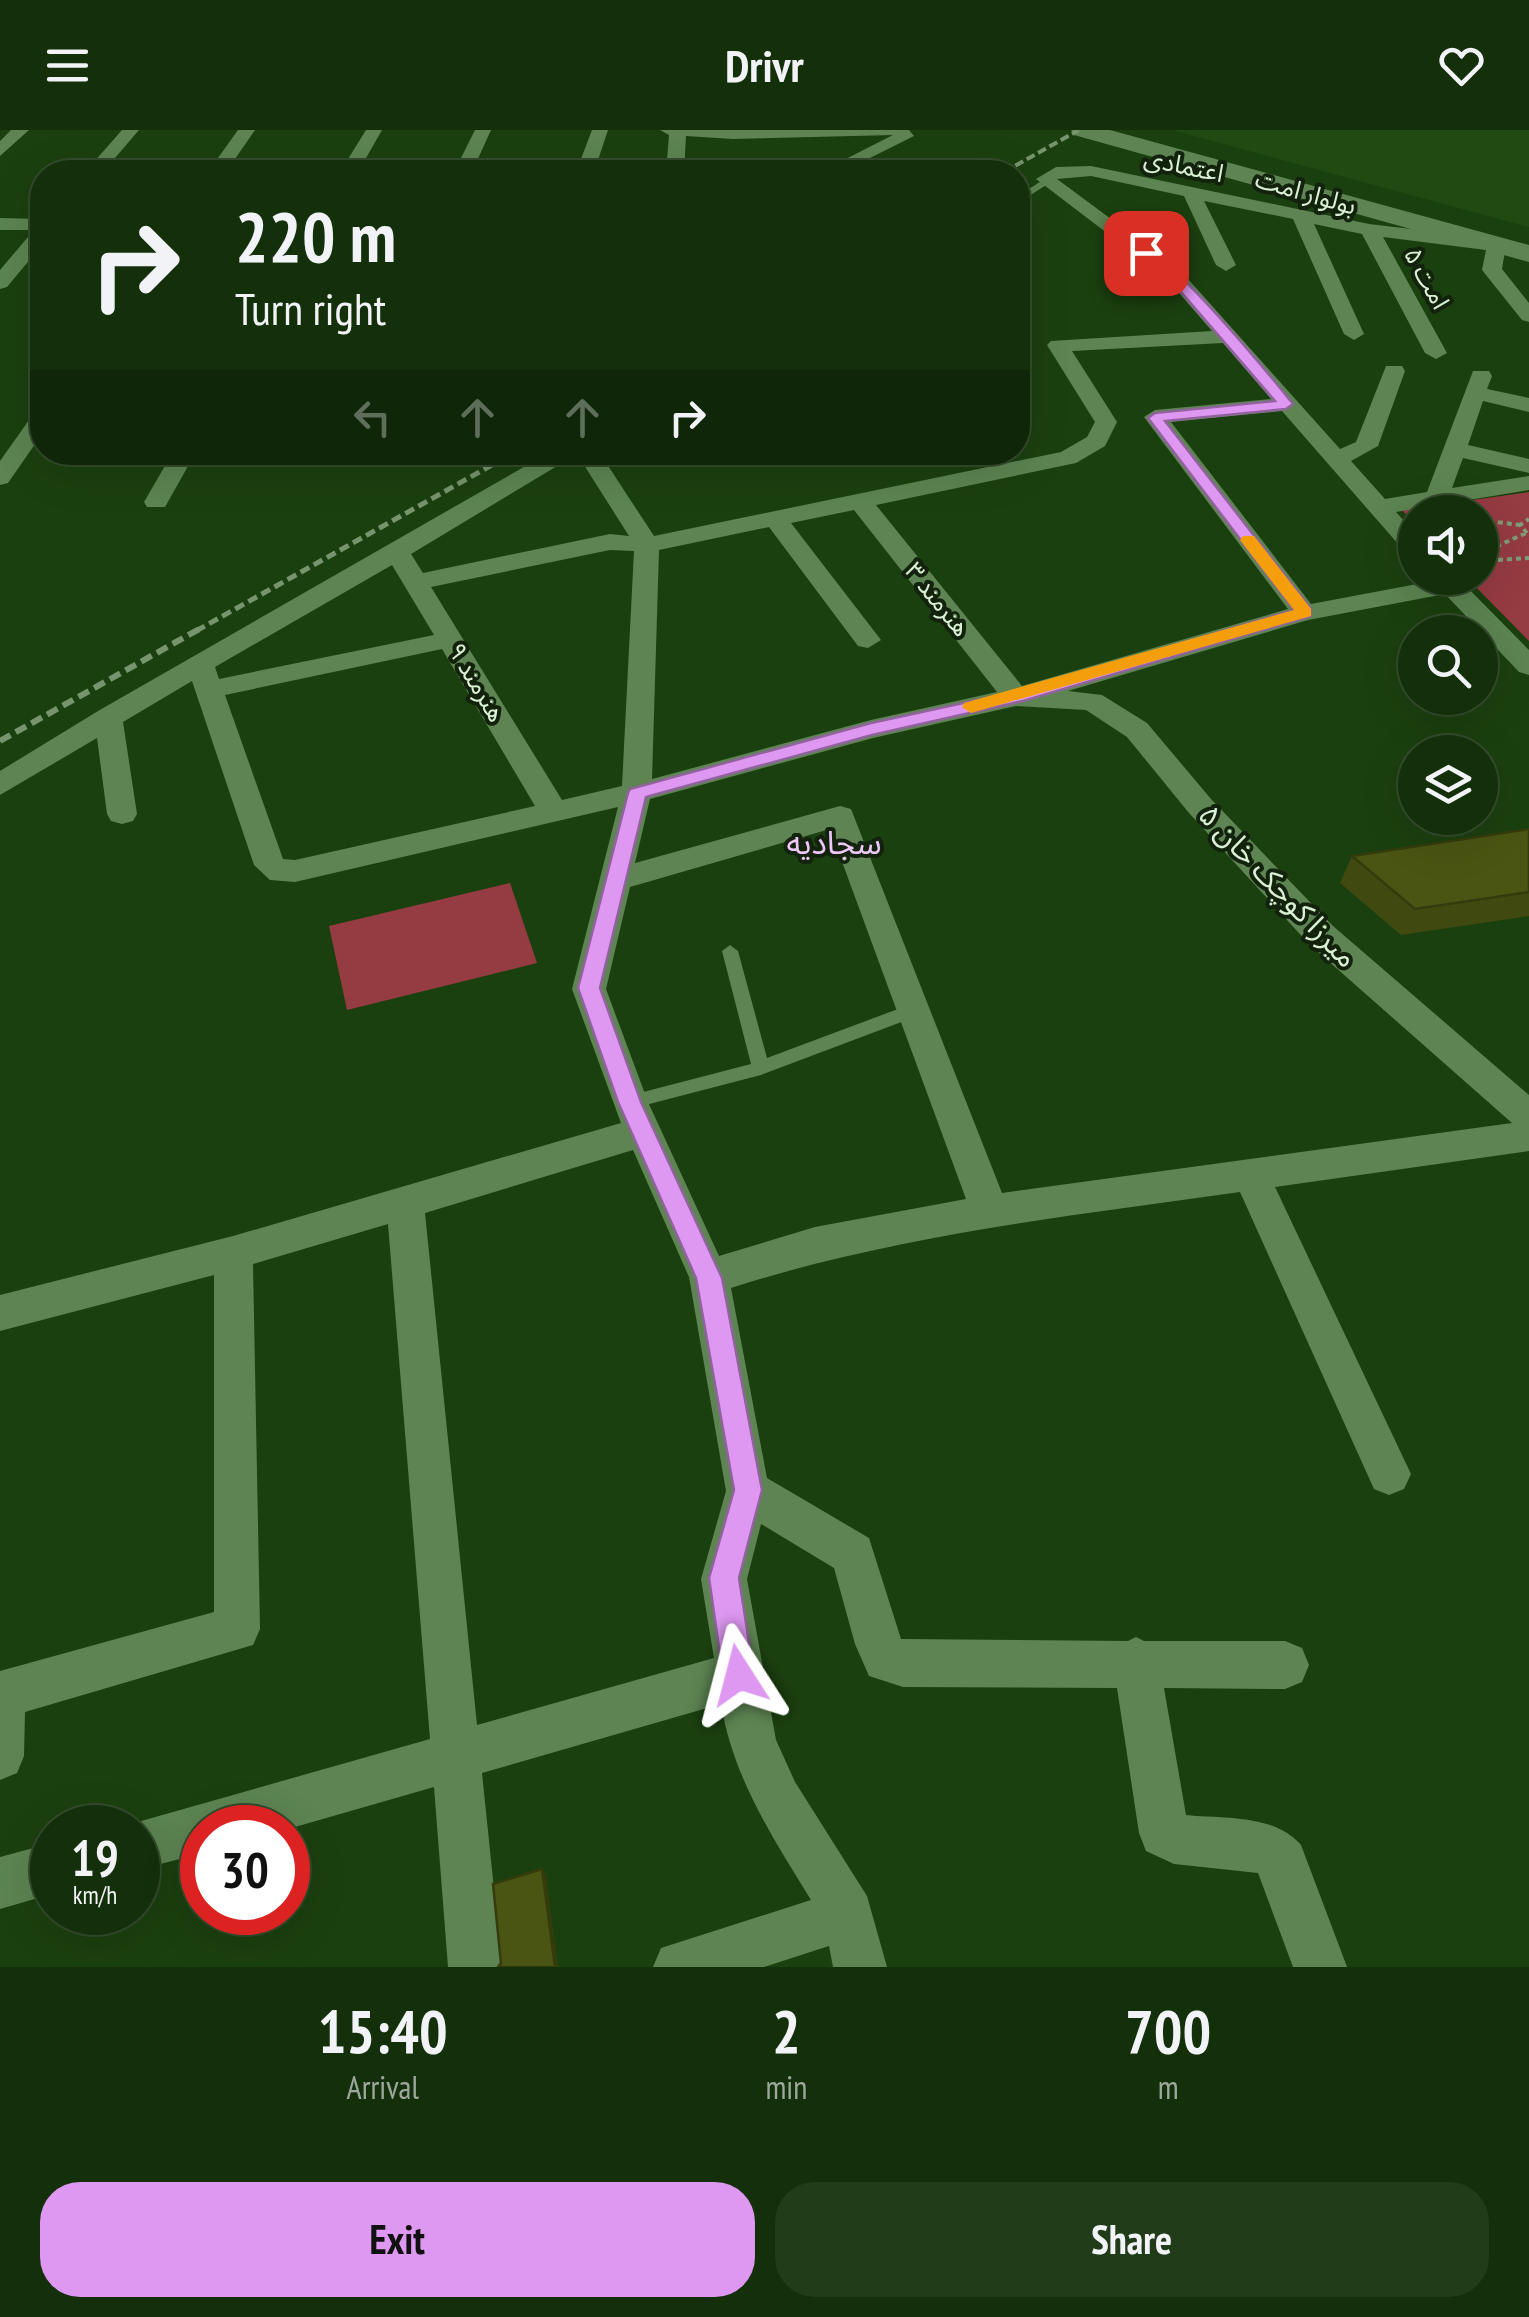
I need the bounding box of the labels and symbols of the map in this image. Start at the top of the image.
street label: اعتمادی [1141,141,1227,189]
street label: بولوار امت [1252,162,1360,222]
pin [1104,211,1189,296]
street label: امت ۵ [1397,241,1457,315]
street label: هنرمند ۳ [898,555,978,643]
street label: هنرمند ۹ [441,637,513,727]
street label: میرزا کوچک خان ۵ [1190,795,1367,976]
district label: سجادیه [786,821,882,863]
position arrow [687,1623,791,1727]
speed limit sign: 30 [180,1805,310,1935]

